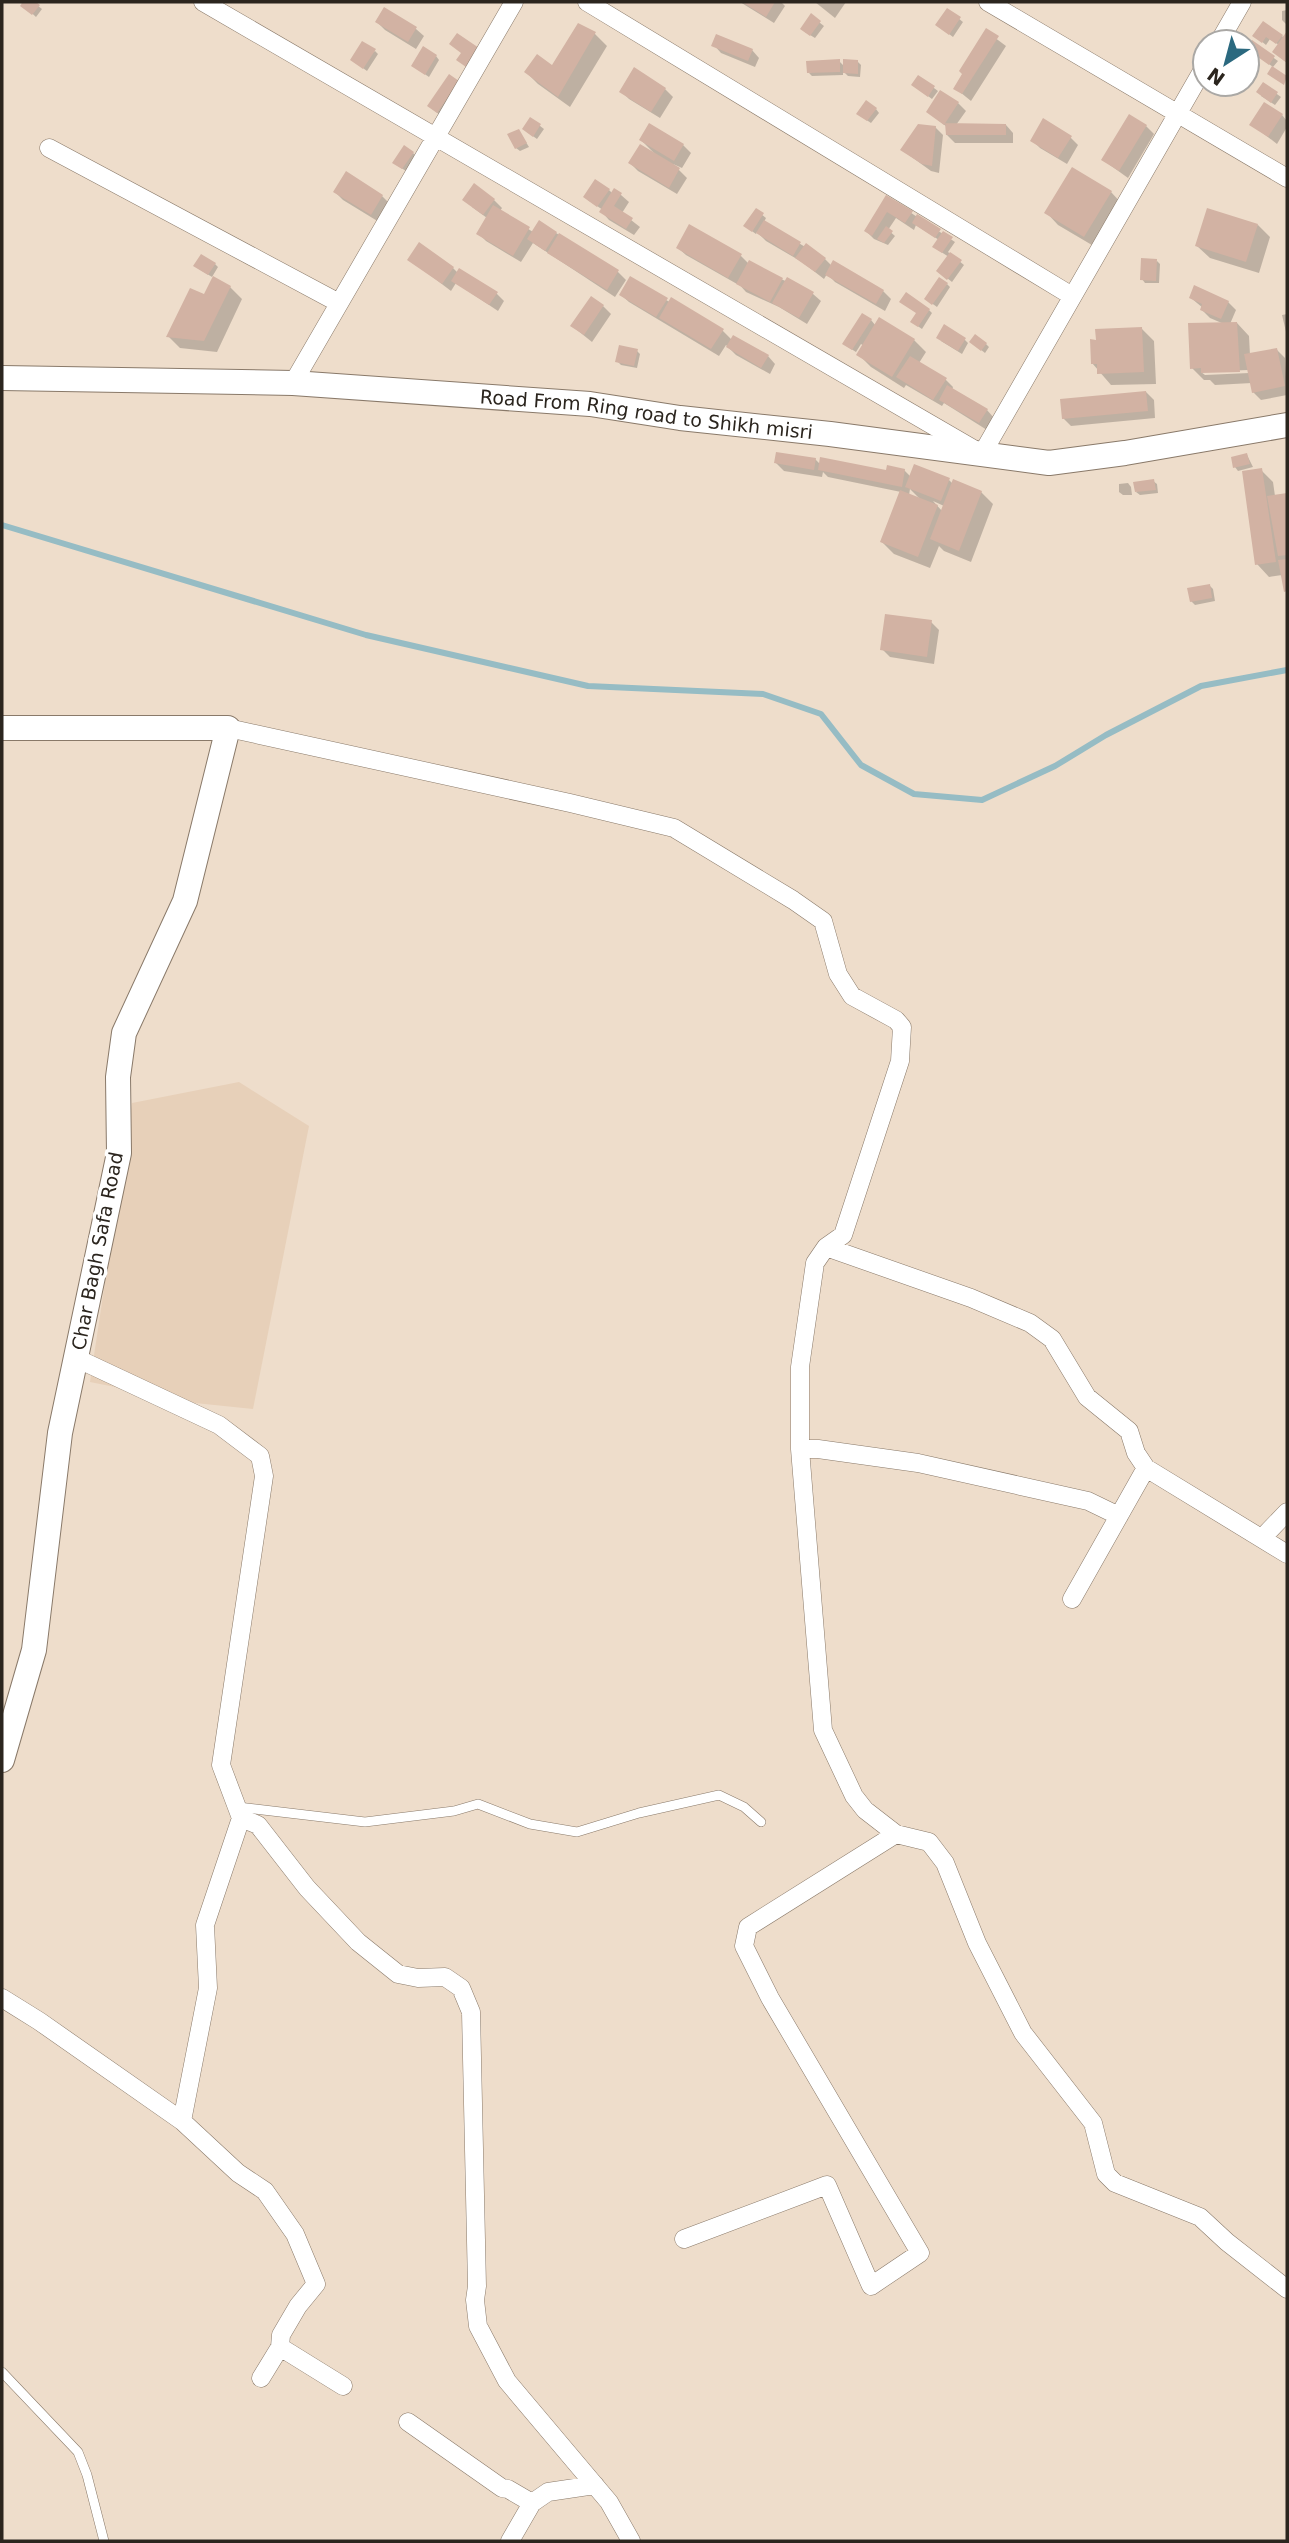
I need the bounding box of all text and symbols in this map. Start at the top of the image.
north arrow [1191,28,1261,98]
text: N [1203,63,1229,90]
street label: Road From Ring road to Shikh misri [479,385,814,443]
street label: Char Bagh Safa Road [67,1150,127,1352]

